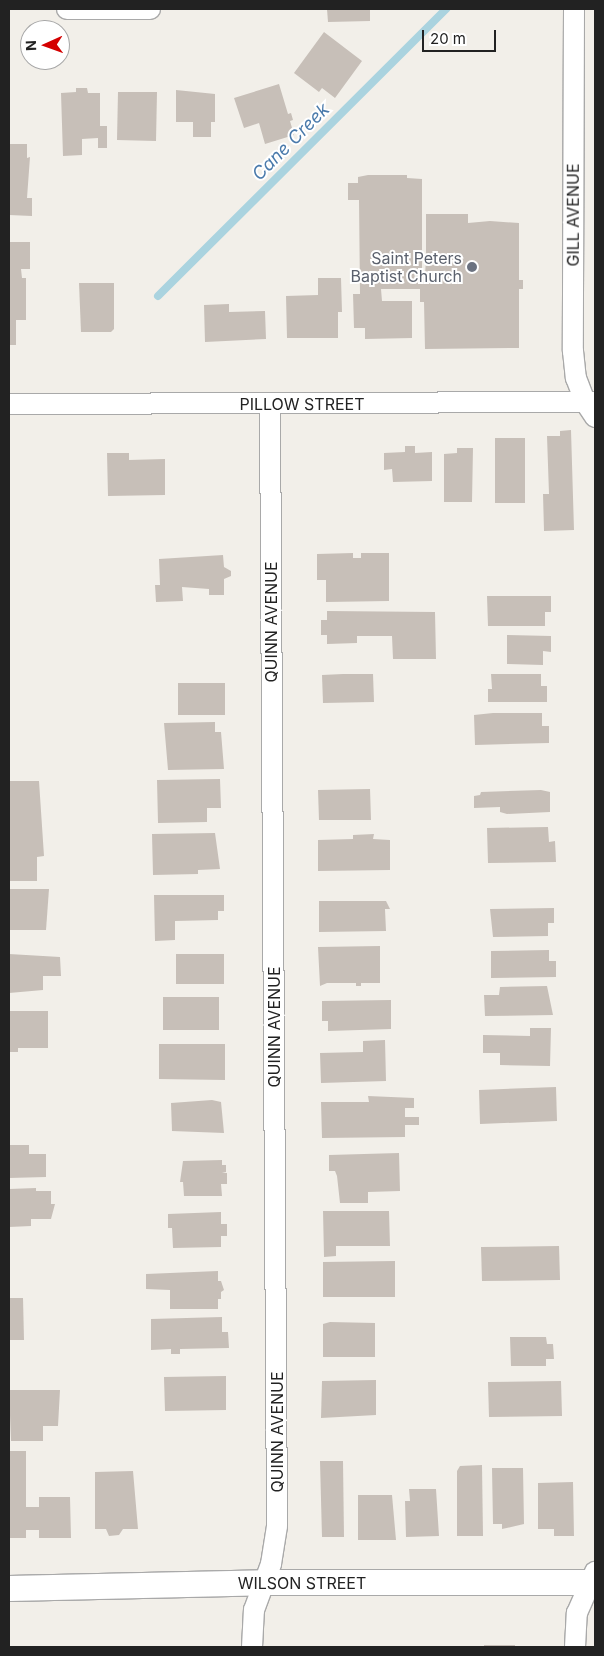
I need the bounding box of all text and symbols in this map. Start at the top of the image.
north arrow [20,20,70,70]
scale bar [424,20,498,52]
text: 20 m [430,29,466,48]
text: N [22,40,39,51]
water label: Cane Creek [248,99,334,185]
street label: GILL AVENUE [563,163,583,267]
place label: Saint Peters Baptist Church [350,248,462,286]
marker: Saint Peters Baptist Church [466,261,478,273]
street label: PILLOW STREET [239,394,365,414]
street label: QUINN AVENUE [261,561,281,683]
street label: QUINN AVENUE [264,966,284,1088]
street label: QUINN AVENUE [267,1371,287,1493]
street label: WILSON STREET [238,1573,366,1593]

